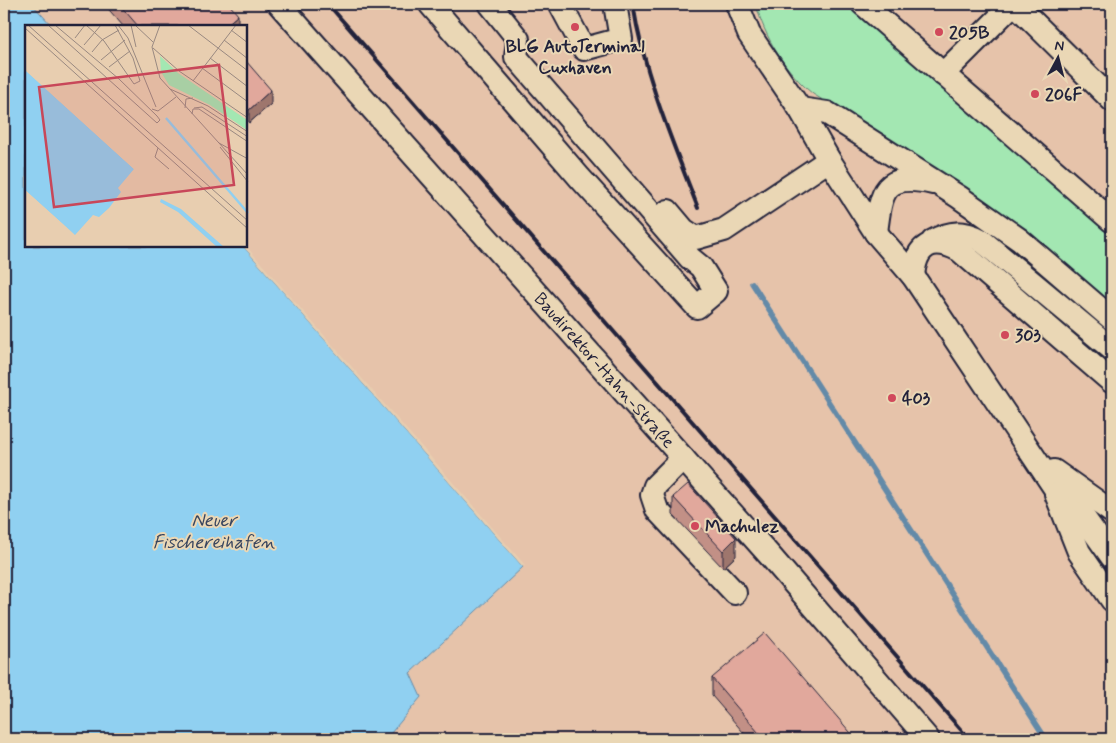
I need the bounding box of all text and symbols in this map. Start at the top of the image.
marker: BLG AutoTerminal Cuxhaven [569,21,581,33]
place label: 205B [949,21,990,45]
inset map [25,25,248,248]
marker: 205B [933,26,945,38]
north arrow [1034,32,1084,82]
place label: BLG AutoTerminal Cuxhaven [505,35,645,80]
text: N [1054,37,1065,56]
place label: 206F [1045,83,1083,107]
marker: 206F [1029,88,1041,100]
street label: Baudirektor-Hahn-Straße [528,288,680,454]
place label: 303 [1015,324,1041,348]
marker: 303 [999,329,1011,341]
place label: 403 [902,387,931,411]
marker: 403 [886,392,898,404]
water label: Neuer Fischereihafen [153,508,275,555]
place label: Machulez [705,515,779,539]
marker: Machulez [689,520,701,532]

